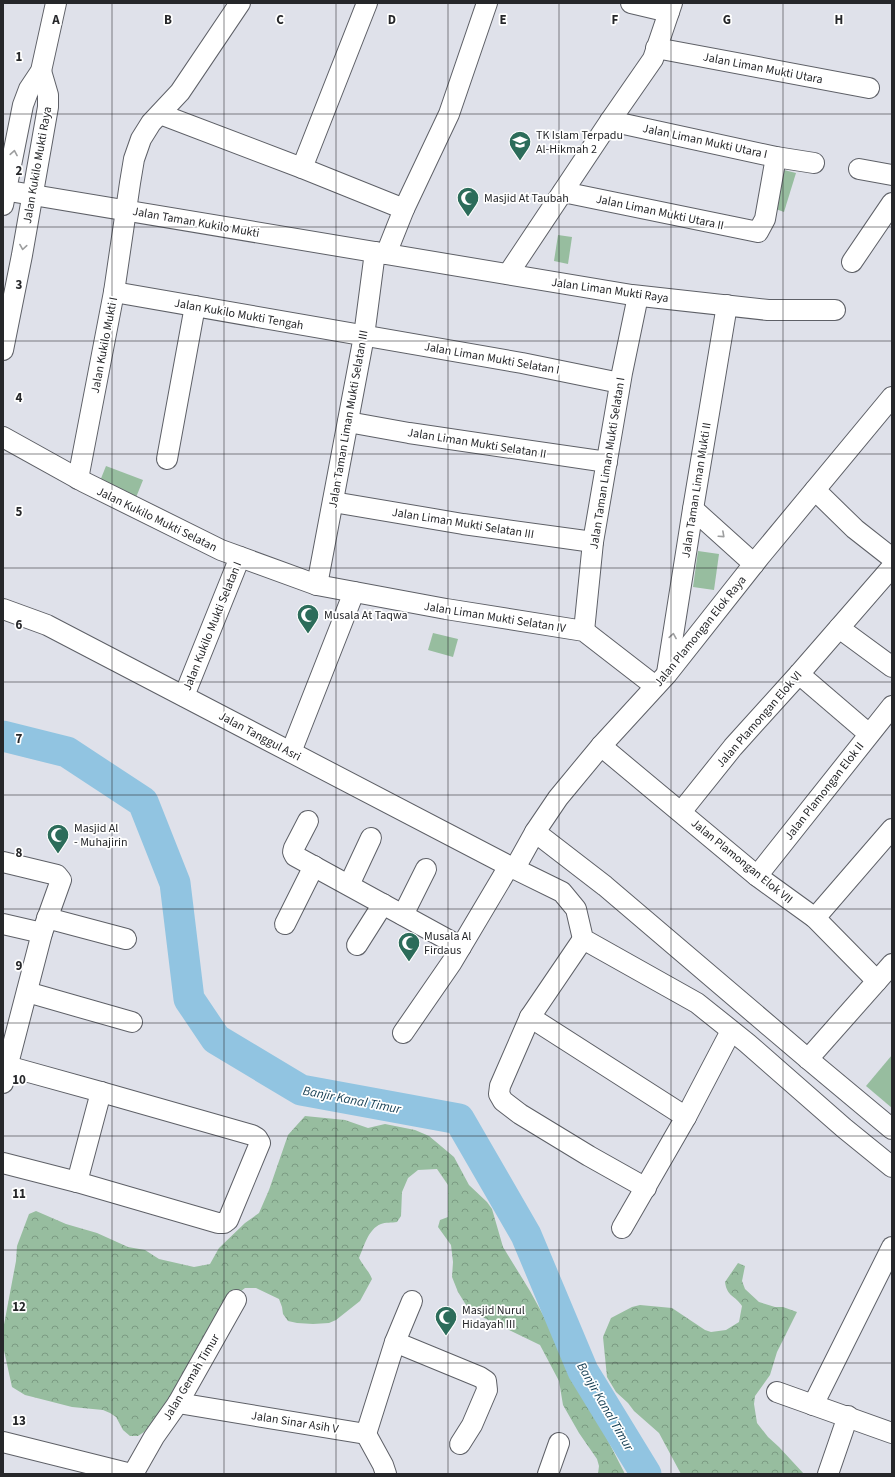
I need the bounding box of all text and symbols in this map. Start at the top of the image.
text: A [51,11,60,29]
text: B [164,11,172,29]
text: C [276,11,284,29]
text: D [388,11,396,29]
text: E [499,11,507,29]
text: F [612,11,619,29]
text: G [723,11,731,29]
text: H [835,11,843,29]
text: 1 [16,48,23,66]
street label: Jalan Liman Mukti Utara [702,49,824,88]
street label: Jalan Kukilo Mukti Raya [19,105,56,225]
street label: Jalan Liman Mukti Utara I [641,120,769,163]
place label: TK Islam Terpadu Al-Hikmah 2 [536,127,623,158]
school or university icon: TK Islam Terpadu Al-Hikmah 2 [507,129,533,162]
one-way arrow [9,150,18,156]
text: 2 [16,162,23,180]
mosque icon: Masjid At Taubah [455,185,481,218]
place label: Masjid At Taubah [484,190,569,207]
street label: Jalan Liman Mukti Utara II [594,191,725,234]
street label: Jalan Taman Kukilo Mukti [131,203,261,242]
one-way arrow [19,244,28,250]
street label: Jalan Liman Mukti Raya [550,274,670,307]
text: 3 [16,276,23,294]
street label: Jalan Kukilo Mukti Tengah [173,295,305,334]
street label: Jalan Kukilo Mukti I [87,296,122,395]
street label: Jalan Taman Liman Mukti Selatan III [324,329,373,509]
street label: Jalan Liman Mukti Selatan I [423,338,561,379]
street label: Jalan Taman Liman Mukti Selatan I [586,376,629,550]
text: 4 [16,389,23,407]
street label: Jalan Taman Liman Mukti II [677,421,716,559]
street label: Jalan Liman Mukti Selatan II [406,424,548,463]
street label: Jalan Kukilo Mukti Selatan [94,483,220,556]
text: 5 [16,503,23,521]
street label: Jalan Liman Mukti Selatan III [391,504,535,543]
one-way arrow [717,530,724,537]
street label: Jalan Kukilo Mukti Selatan I [179,559,246,693]
street label: Jalan Plamongan Elok Raya [650,572,750,690]
street label: Jalan Liman Mukti Selatan IV [423,598,568,637]
mosque icon: Musala At Taqwa [295,602,321,635]
place label: Musala At Taqwa [324,607,407,624]
text: 6 [16,616,23,634]
one-way arrow [668,633,677,639]
street label: Jalan Plamongan Elok VI [713,667,806,771]
street label: Jalan Tanggul Asri [216,708,304,765]
text: 7 [16,730,23,748]
street label: Jalan Plamongan Elok II [781,739,868,844]
street label: Jalan Plamongan Elok VII [687,815,796,908]
place label: Masjid Al - Muhajirin [74,820,128,851]
mosque icon: Masjid Al - Muhajirin [45,822,71,855]
text: 8 [16,844,23,862]
place label: Musala Al Firdaus [424,928,471,959]
mosque icon: Musala Al Firdaus [396,930,422,963]
text: 9 [16,957,23,975]
text: 10 [12,1071,26,1089]
water label: Banjir Kanal Timur [301,1082,403,1118]
text: 11 [12,1185,26,1203]
text: 12 [12,1298,26,1316]
place label: Masjid Nurul Hidayah III [462,1302,525,1333]
mosque icon: Masjid Nurul Hidayah III [433,1304,459,1337]
street label: Jalan Gemah Timur [159,1330,224,1424]
water label: Banjir Kanal Timur [572,1359,638,1455]
street label: Jalan Sinar Asih V [250,1407,341,1438]
text: 13 [12,1412,26,1430]

